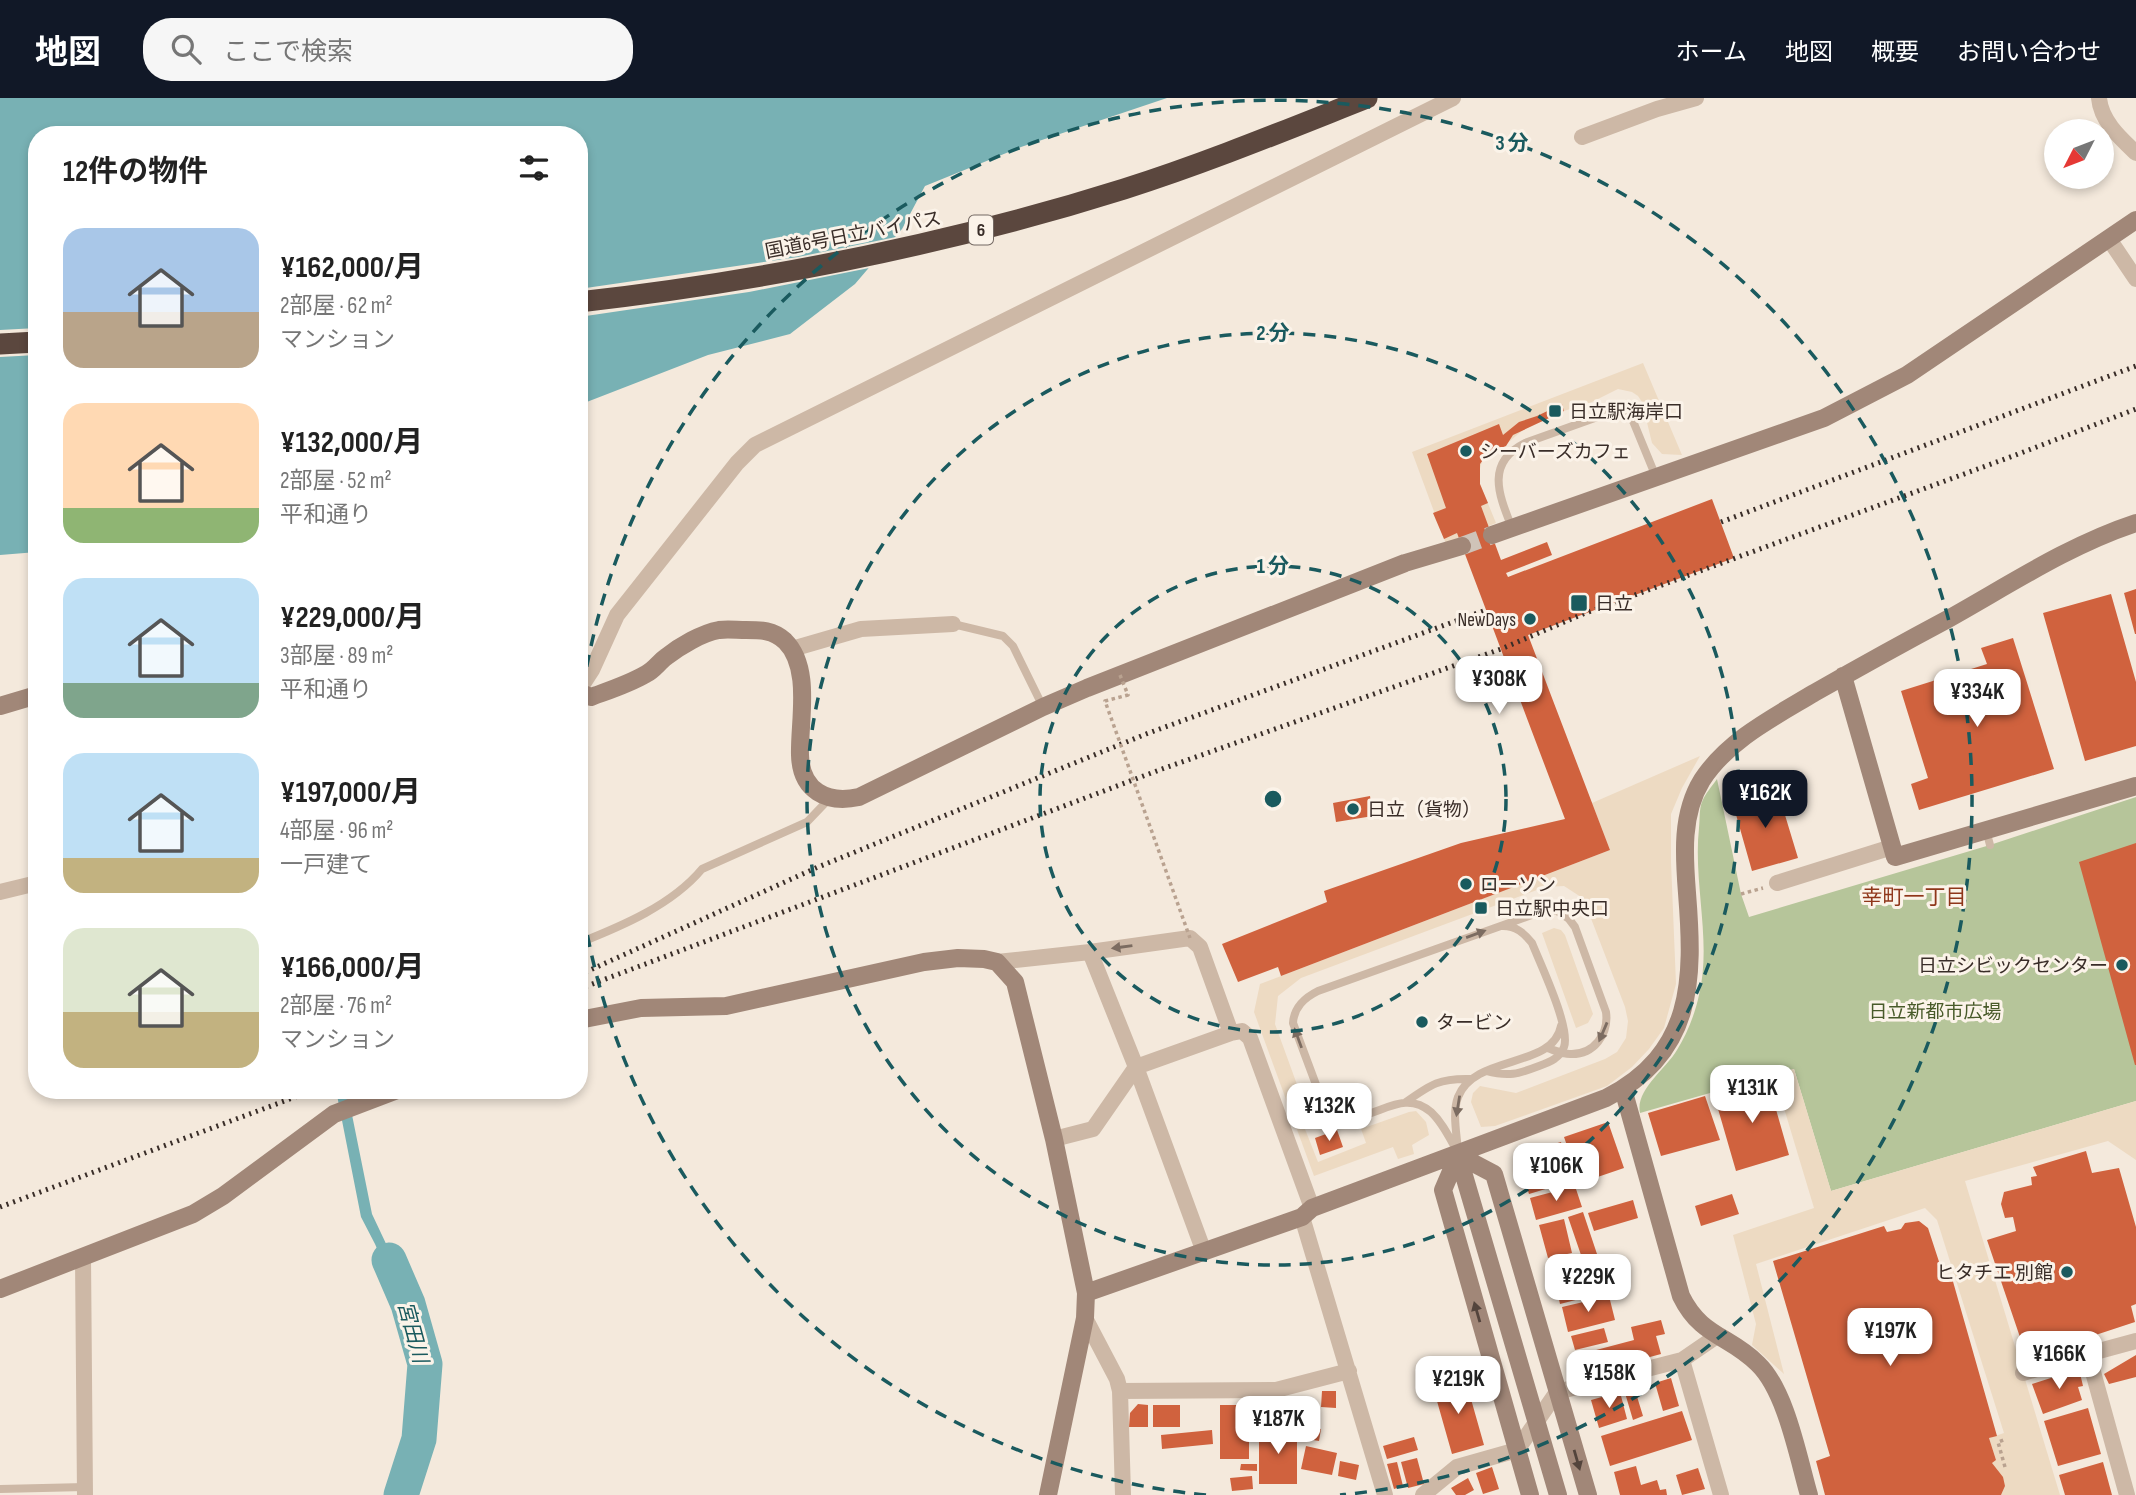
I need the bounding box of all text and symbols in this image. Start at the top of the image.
search box [143,18,633,81]
icon: search [167,30,205,68]
text: 地図 [35,33,101,73]
text: ここで検索 [223,37,353,68]
text: ホーム [1676,38,1747,67]
text: 地図 [1785,38,1833,67]
text: 概要 [1871,38,1919,67]
text: お問い合わせ [1957,38,2101,67]
north arrow [2044,119,2114,189]
map controls [2044,119,2114,189]
text: 3 分 [1495,131,1529,156]
icon: filters [515,149,553,187]
text: 12件の物件 [63,154,208,190]
street label: 国道6号日立バイパス [763,207,943,264]
road number: 6 [969,216,993,244]
text: ¥162,000/月 [280,250,424,286]
icon: home [119,256,203,340]
text: 2部屋 · 62 m² [280,292,393,320]
text: 2 分 [1256,321,1290,346]
text: マンション [280,326,395,354]
place label: 日立駅海岸口 [1569,401,1683,424]
marker: 日立駅海岸口 [1547,403,1563,419]
text: ¥132,000/月 [280,425,423,461]
icon: home [119,431,203,515]
place label: シーバーズカフェ [1480,441,1631,464]
marker: シーバーズカフェ [1458,443,1474,459]
text: 2部屋 · 52 m² [280,467,392,495]
text: 平和通り [280,501,372,529]
text: 1 分 [1257,554,1289,579]
marker: 日立 [1569,593,1589,613]
place label: 日立 [1595,593,1633,616]
text: ¥229,000/月 [280,600,425,636]
icon: home [119,606,203,690]
place label: NewDays [1458,609,1516,632]
marker: NewDays [1522,611,1538,627]
text: 3部屋 · 89 m² [280,642,393,670]
pin: ¥308K [1450,656,1548,716]
text: ¥308K [1471,665,1527,693]
pin: ¥334K [1928,670,2026,729]
text: 平和通り [280,676,372,704]
text: ¥334K [1950,678,2004,706]
pin: ¥162K [1716,770,1814,830]
text: ¥197,000/月 [280,775,421,811]
text: ¥162K [1738,779,1792,807]
icon: home [119,781,203,865]
centre of rings [1261,787,1285,811]
place label: 日立（貨物） [1367,799,1481,822]
marker: 日立（貨物） [1345,801,1361,817]
text: 4部屋 · 96 m² [280,817,393,845]
text: 一戸建て [280,851,372,879]
place label: ローソン [1480,874,1556,897]
marker: ローソン [1458,876,1474,892]
district label: 幸町一丁目 [1862,885,1967,910]
place label: 日立駅中央口 [1495,898,1609,921]
marker: 日立駅中央口 [1473,900,1489,916]
one-way arrow [1466,928,1487,939]
one-way arrow [1111,942,1133,953]
text: ¥166,000/月 [280,950,425,986]
place label: 日立シビックセンター [1918,955,2108,978]
icon: home [119,956,203,1040]
marker: 日立シビックセンター [2114,957,2130,973]
text: 2部屋 · 76 m² [280,992,392,1020]
park label: 日立新都市広場 [1868,1001,2002,1024]
place label: タービン [1436,1012,1512,1035]
marker: タービン [1414,1014,1430,1030]
one-way arrow [1597,1022,1608,1043]
text: マンション [280,1026,395,1054]
one-way arrow [1293,1027,1304,1048]
pin: ¥131K [1703,1066,1801,1125]
text: ¥131K [1726,1074,1778,1102]
pin: ¥132K [1280,1084,1378,1143]
text: ¥132K [1303,1092,1355,1120]
one-way arrow [1452,1095,1463,1117]
pin: ¥106K [1507,1144,1605,1203]
text: ¥106K [1529,1152,1583,1180]
pin: ¥229K [1539,1254,1637,1314]
place label: ヒタチエ 別館 [1936,1262,2053,1285]
text: ¥229K [1561,1263,1615,1291]
marker: ヒタチエ 別館 [2059,1264,2075,1280]
water label: 宮田川 [392,1298,433,1368]
one-way arrow [1472,1301,1482,1322]
pin: ¥197K [1841,1308,1939,1368]
text: ¥197K [1863,1317,1917,1345]
pin: ¥166K [2010,1332,2108,1391]
text: ¥166K [2032,1340,2086,1368]
pin: ¥158K [1560,1350,1658,1410]
pin: ¥219K [1409,1356,1507,1416]
text: ¥158K [1582,1359,1636,1387]
text: ¥219K [1431,1365,1485,1393]
pin: ¥187K [1229,1396,1327,1456]
text: ¥187K [1251,1405,1305,1433]
one-way arrow [1573,1449,1583,1470]

